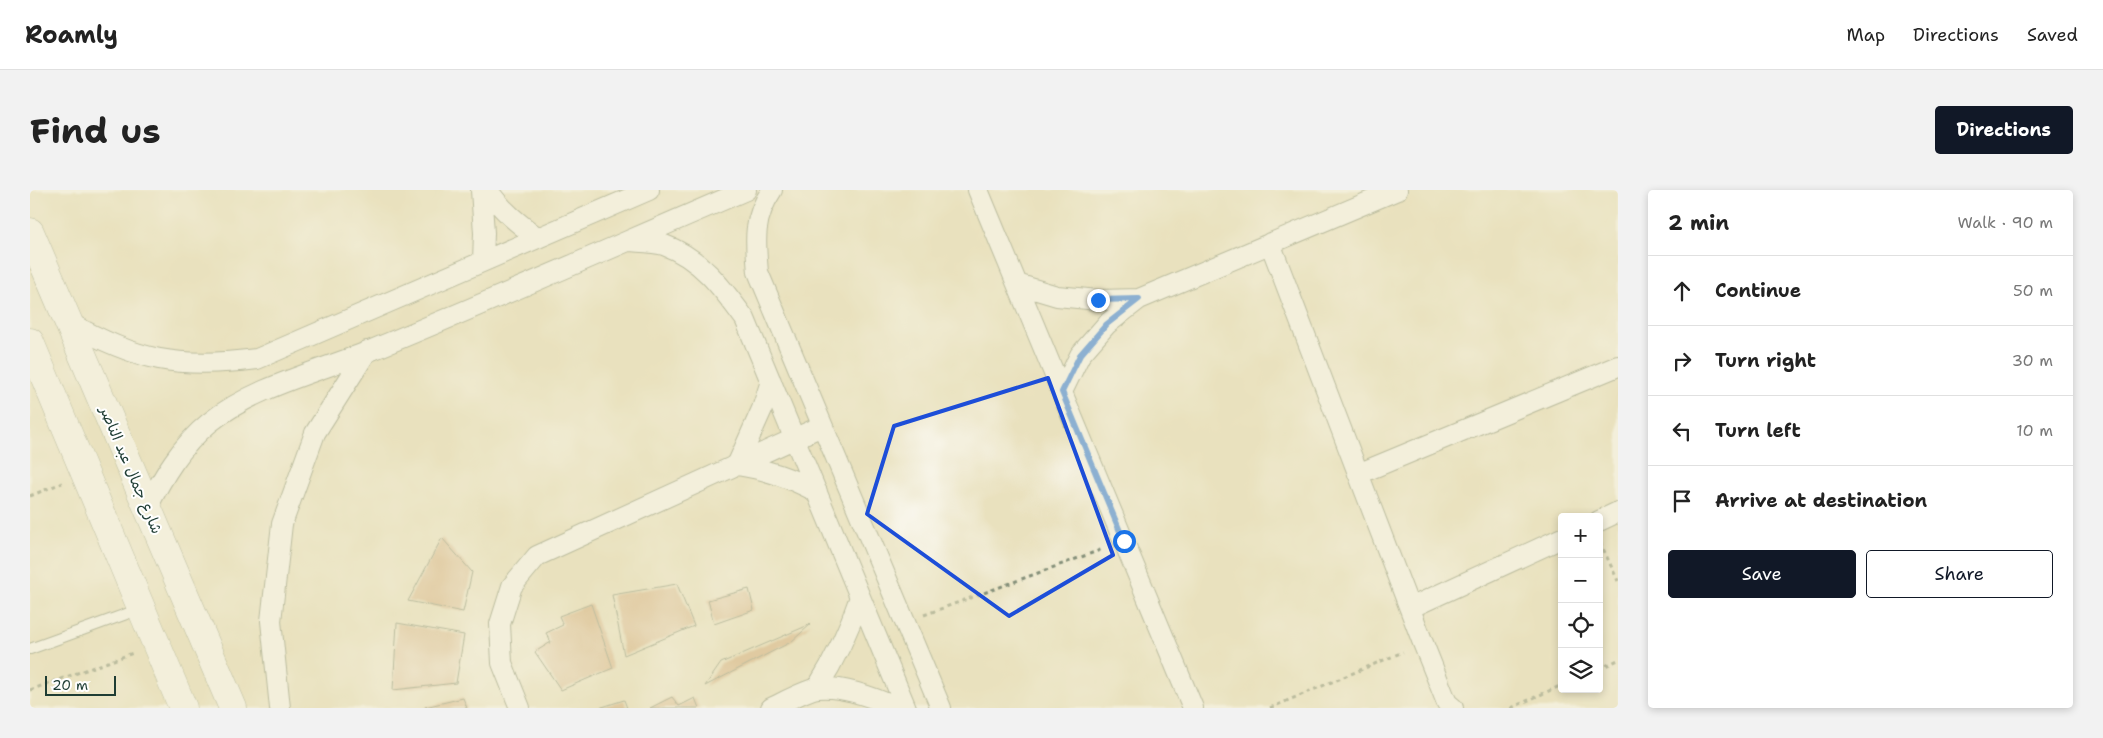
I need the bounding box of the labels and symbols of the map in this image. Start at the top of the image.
route end [1087,289,1110,312]
street label: شارع جمال عبد الناصر [95,402,167,537]
route start [1113,530,1136,553]
scale bar [45,673,116,696]

